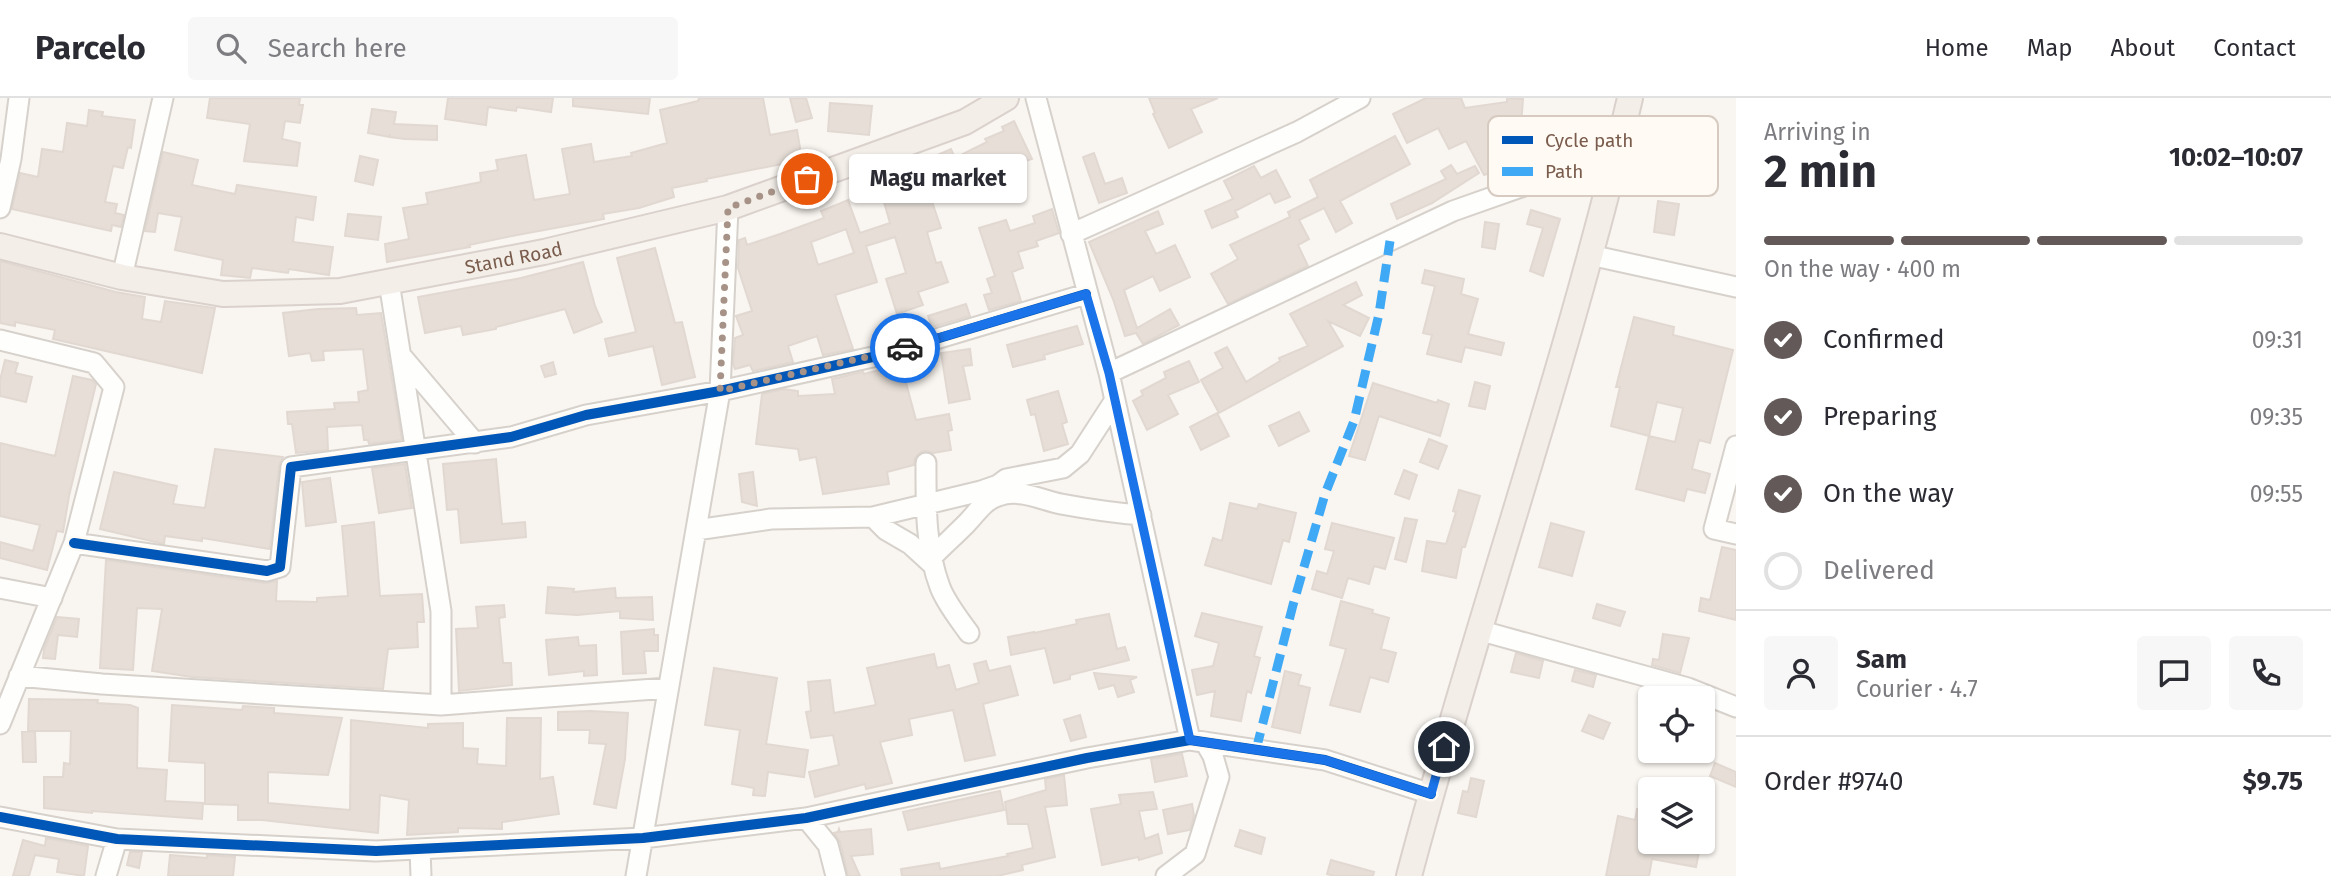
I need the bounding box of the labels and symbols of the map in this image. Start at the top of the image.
legend [1488,116,1718,196]
text: Cycle path [1545,129,1633,152]
pin [777,149,837,209]
callout: Magu market [849,154,1028,204]
text: Path [1545,160,1583,183]
street label: Stand Road [463,237,565,279]
courier [870,313,940,383]
pin [1414,717,1474,777]

